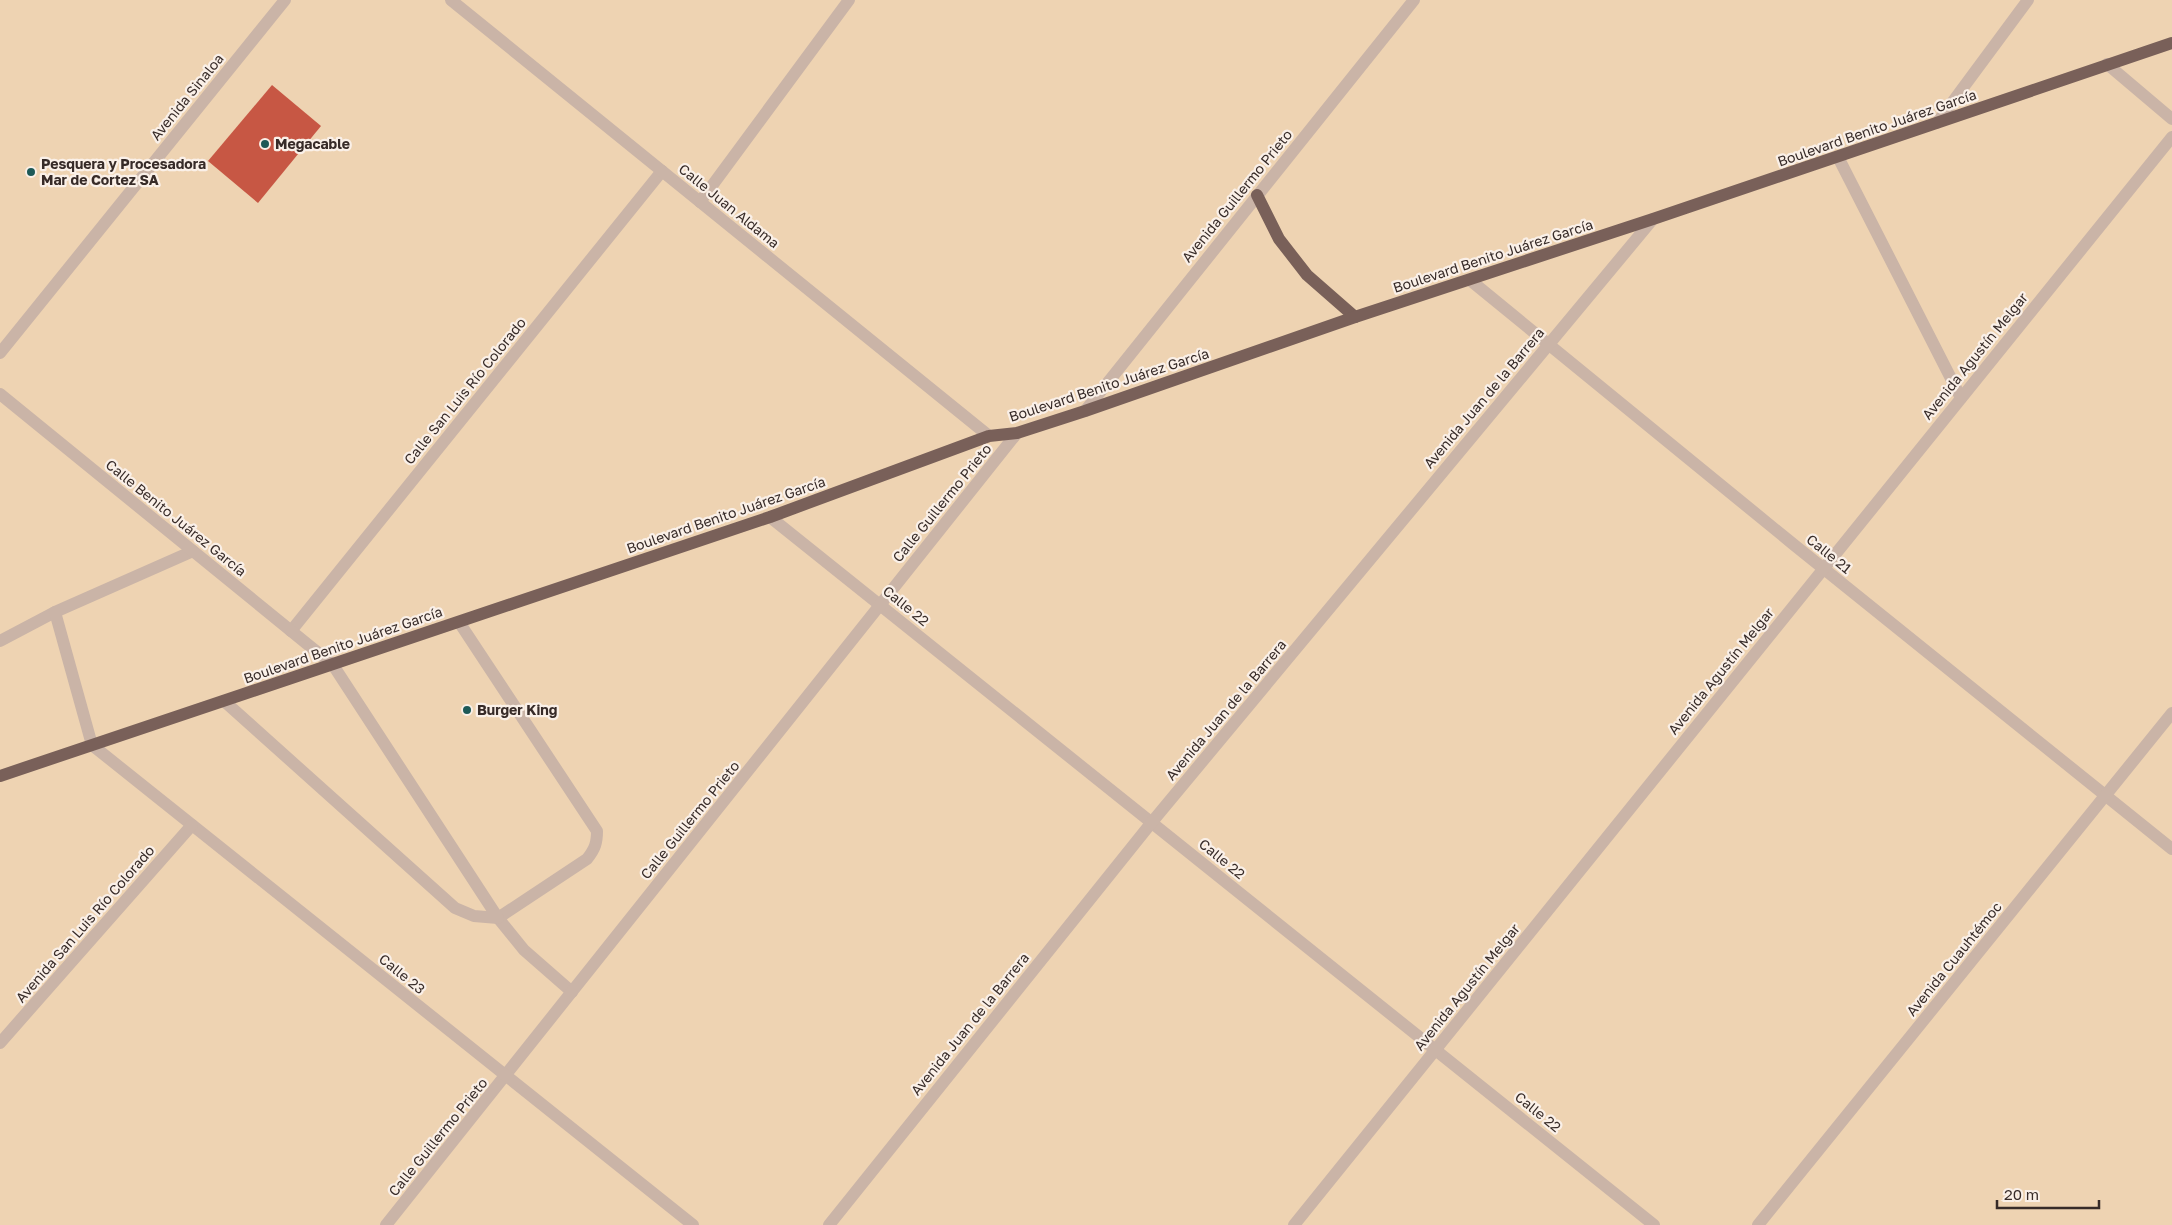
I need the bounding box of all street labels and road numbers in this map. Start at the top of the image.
street label: Avenida Sinaloa [146,50,227,143]
street label: Boulevard Benito Juárez García [1775,85,1978,170]
street label: Avenida Guillermo Prieto [1178,126,1295,265]
street label: Calle Juan Aldama [676,160,783,251]
street label: Boulevard Benito Juárez García [1391,215,1595,296]
street label: Avenida Agustín Melgar [1918,288,2031,423]
street label: Calle San Luis Río Colorado [400,314,529,467]
street label: Avenida Juan de la Barrera [1420,324,1547,471]
street label: Boulevard Benito Juárez García [1007,344,1211,425]
street label: Calle Guillermo Prieto [889,440,995,565]
street label: Calle Benito Juárez García [103,456,250,580]
street label: Boulevard Benito Juárez García [624,472,827,557]
street label: Calle 21 [1803,530,1855,577]
street label: Calle 22 [880,582,933,629]
street label: Boulevard Benito Juárez García [241,602,444,687]
street label: Avenida Agustín Melgar [1664,603,1777,738]
street label: Avenida Juan de la Barrera [1162,636,1289,783]
street label: Calle Guillermo Prieto [637,757,743,882]
street label: Calle 22 [1196,835,1249,882]
street label: Avenida San Luis Río Colorado [12,842,157,1006]
street label: Avenida Cuauhtémoc [1902,898,2005,1019]
street label: Avenida Agustín Melgar [1410,919,1523,1054]
street label: Avenida Juan de la Barrera [907,949,1032,1098]
street label: Calle 23 [376,950,429,997]
street label: Calle Guillermo Prieto [385,1074,491,1199]
street label: Calle 22 [1512,1088,1565,1135]

